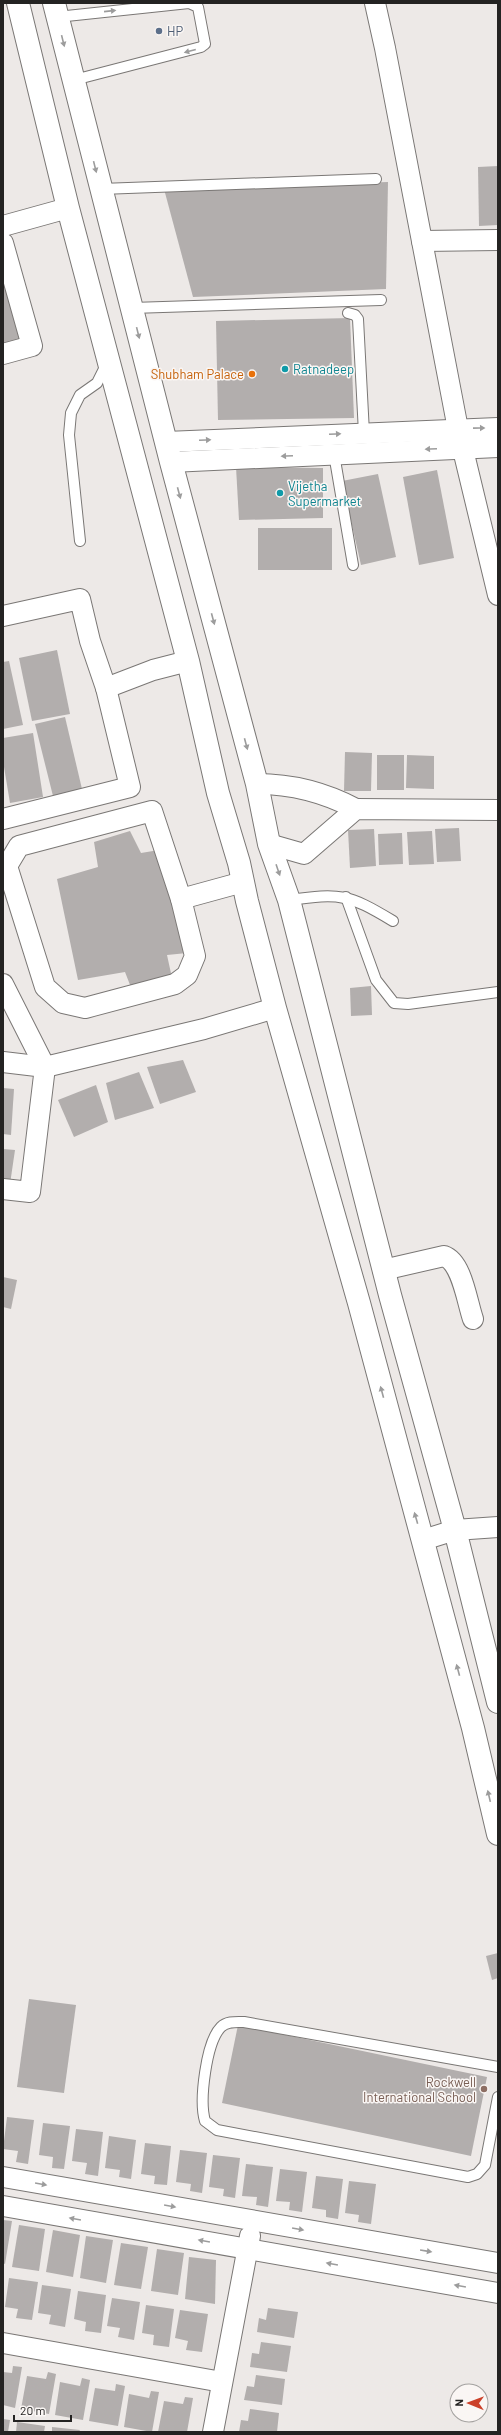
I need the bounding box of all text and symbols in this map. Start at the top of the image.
one-way arrow [104,8,116,15]
place label: HP [167,23,184,39]
marker: HP [154,26,164,36]
one-way arrow [61,35,67,47]
one-way arrow [183,48,195,54]
one-way arrow [92,161,98,173]
one-way arrow [135,328,141,340]
place label: Ratnadeep [293,361,354,377]
marker: Ratnadeep [280,364,290,374]
place label: Shubham Palace [151,366,244,382]
marker: Shubham Palace [247,369,257,379]
one-way arrow [473,425,486,431]
one-way arrow [329,431,341,438]
one-way arrow [199,437,212,443]
one-way arrow [424,446,437,452]
one-way arrow [280,453,293,459]
place label: Vijetha Supermarket [288,478,361,509]
one-way arrow [177,487,183,499]
marker: Vijetha Supermarket [275,488,285,498]
one-way arrow [210,613,216,625]
one-way arrow [243,739,249,751]
one-way arrow [276,865,282,877]
one-way arrow [379,1386,385,1398]
one-way arrow [413,1511,419,1524]
one-way arrow [454,1664,460,1676]
one-way arrow [486,1790,492,1802]
place label: Rockwell International School [363,2074,476,2105]
marker: Rockwell International School [479,2084,489,2094]
one-way arrow [35,2181,48,2187]
one-way arrow [163,2204,176,2210]
one-way arrow [69,2216,82,2222]
one-way arrow [291,2226,304,2232]
one-way arrow [197,2238,210,2244]
one-way arrow [420,2248,432,2254]
one-way arrow [326,2260,338,2266]
one-way arrow [454,2283,466,2289]
north arrow [449,2383,489,2423]
scale bar [14,2397,71,2423]
text: N [452,2399,465,2407]
text: 20 m [20,2403,46,2417]

